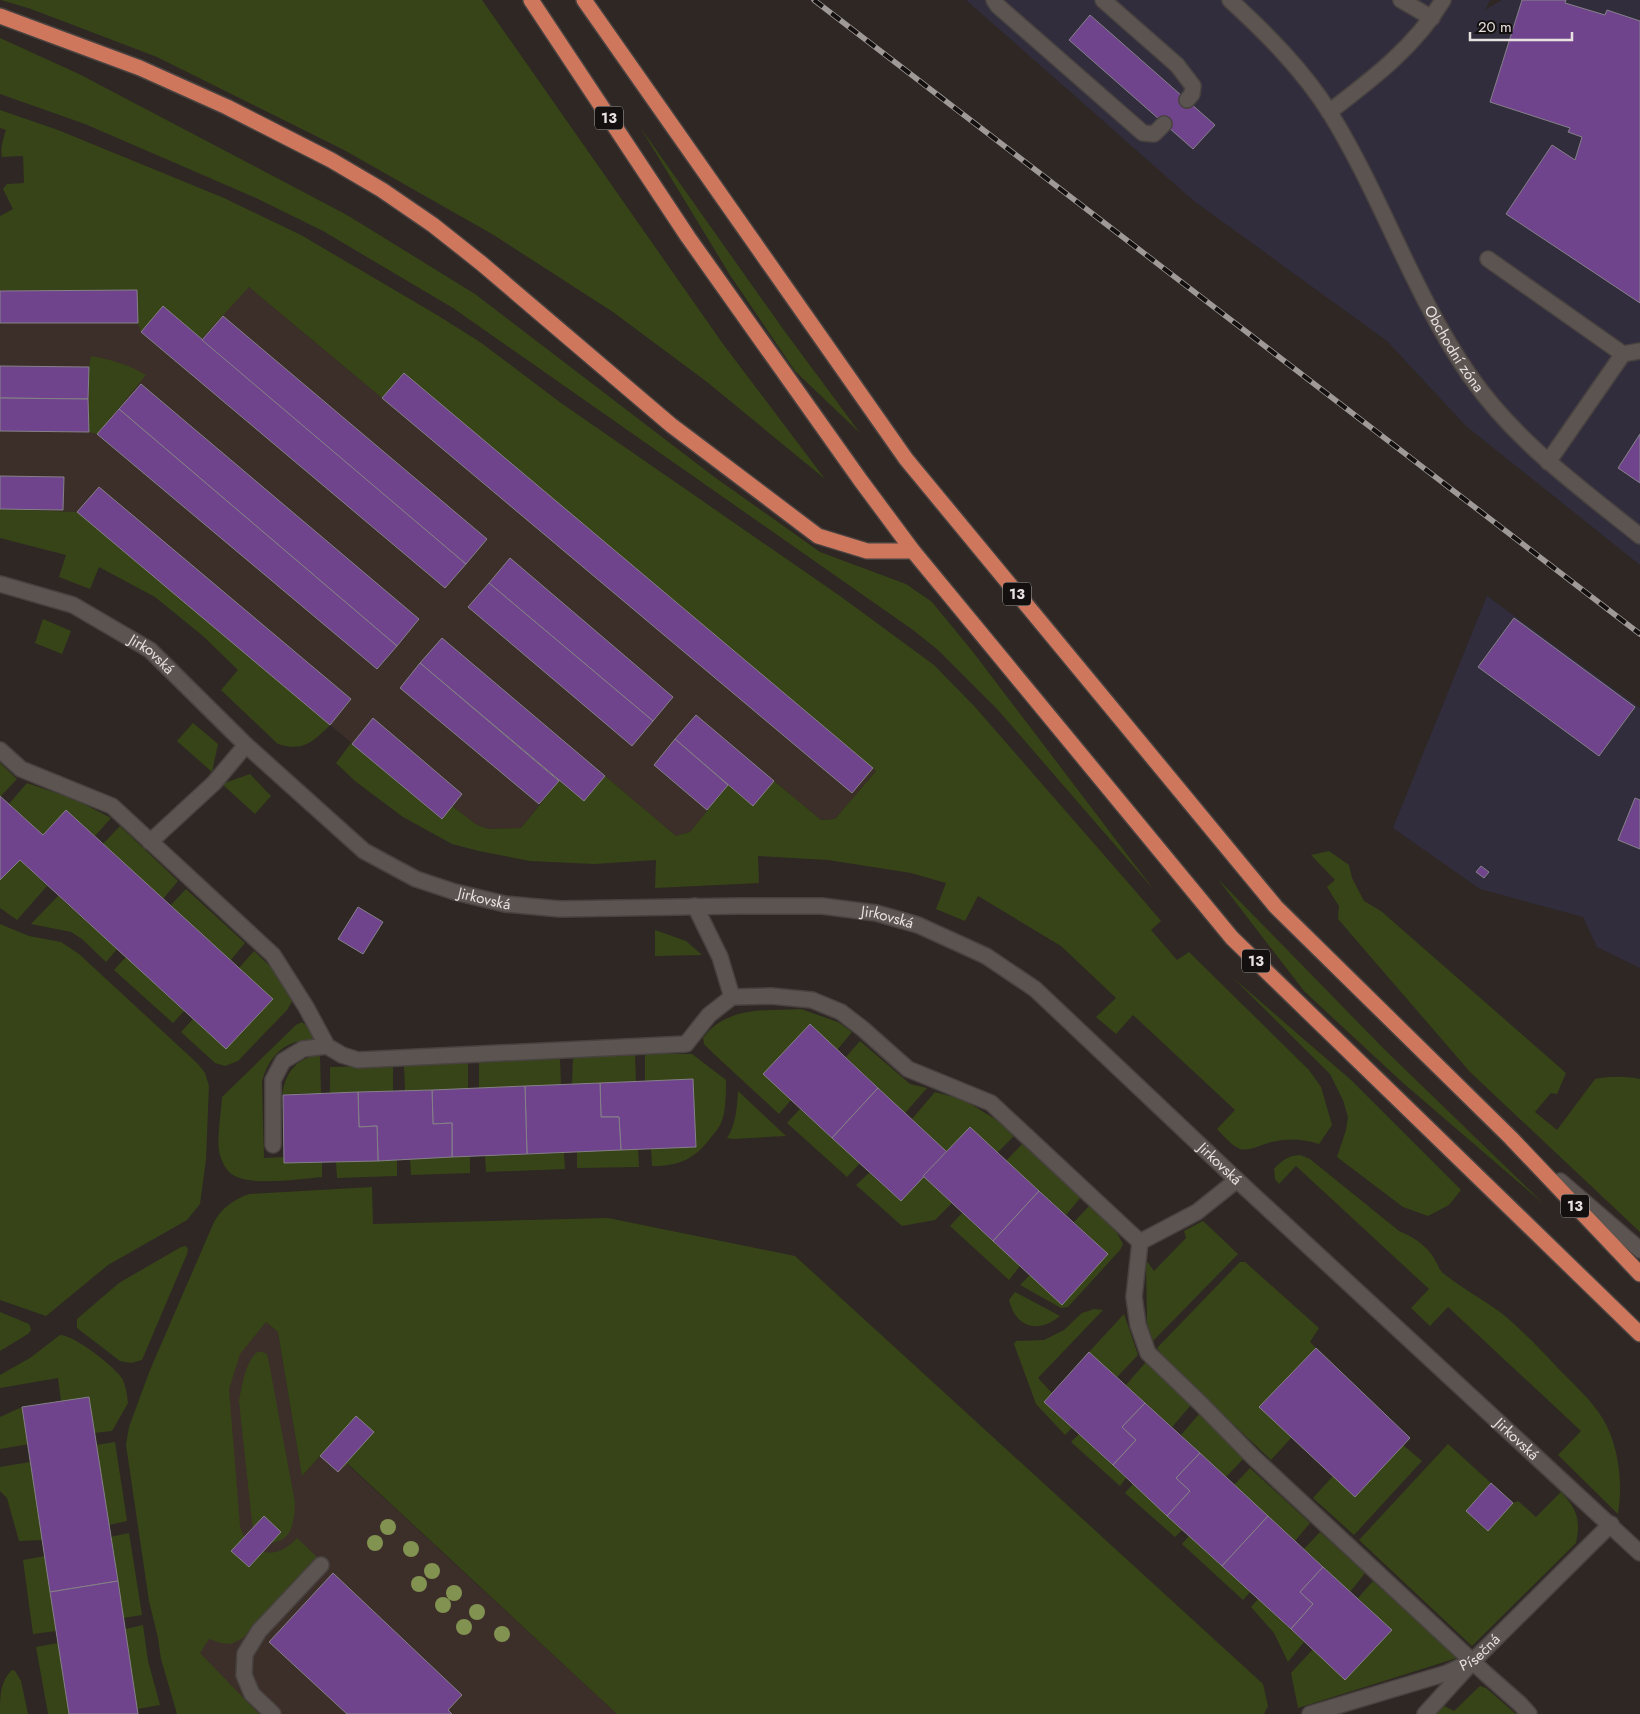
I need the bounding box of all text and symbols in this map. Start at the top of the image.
scale bar [1470,10,1572,42]
text: 20 m [1478,16,1512,38]
road number: 13 [595,106,623,130]
street label: Obchodní zóna [1419,302,1489,397]
road number: 13 [1003,582,1031,606]
street label: Jirkovská [123,628,180,679]
street label: Jirkovská [454,882,511,915]
street label: Jirkovská [858,900,916,934]
road number: 13 [1242,949,1270,972]
street label: Jirkovská [1191,1136,1247,1190]
road number: 13 [1561,1194,1589,1218]
street label: Jirkovská [1488,1411,1544,1465]
street label: Písečná [1456,1629,1505,1677]

